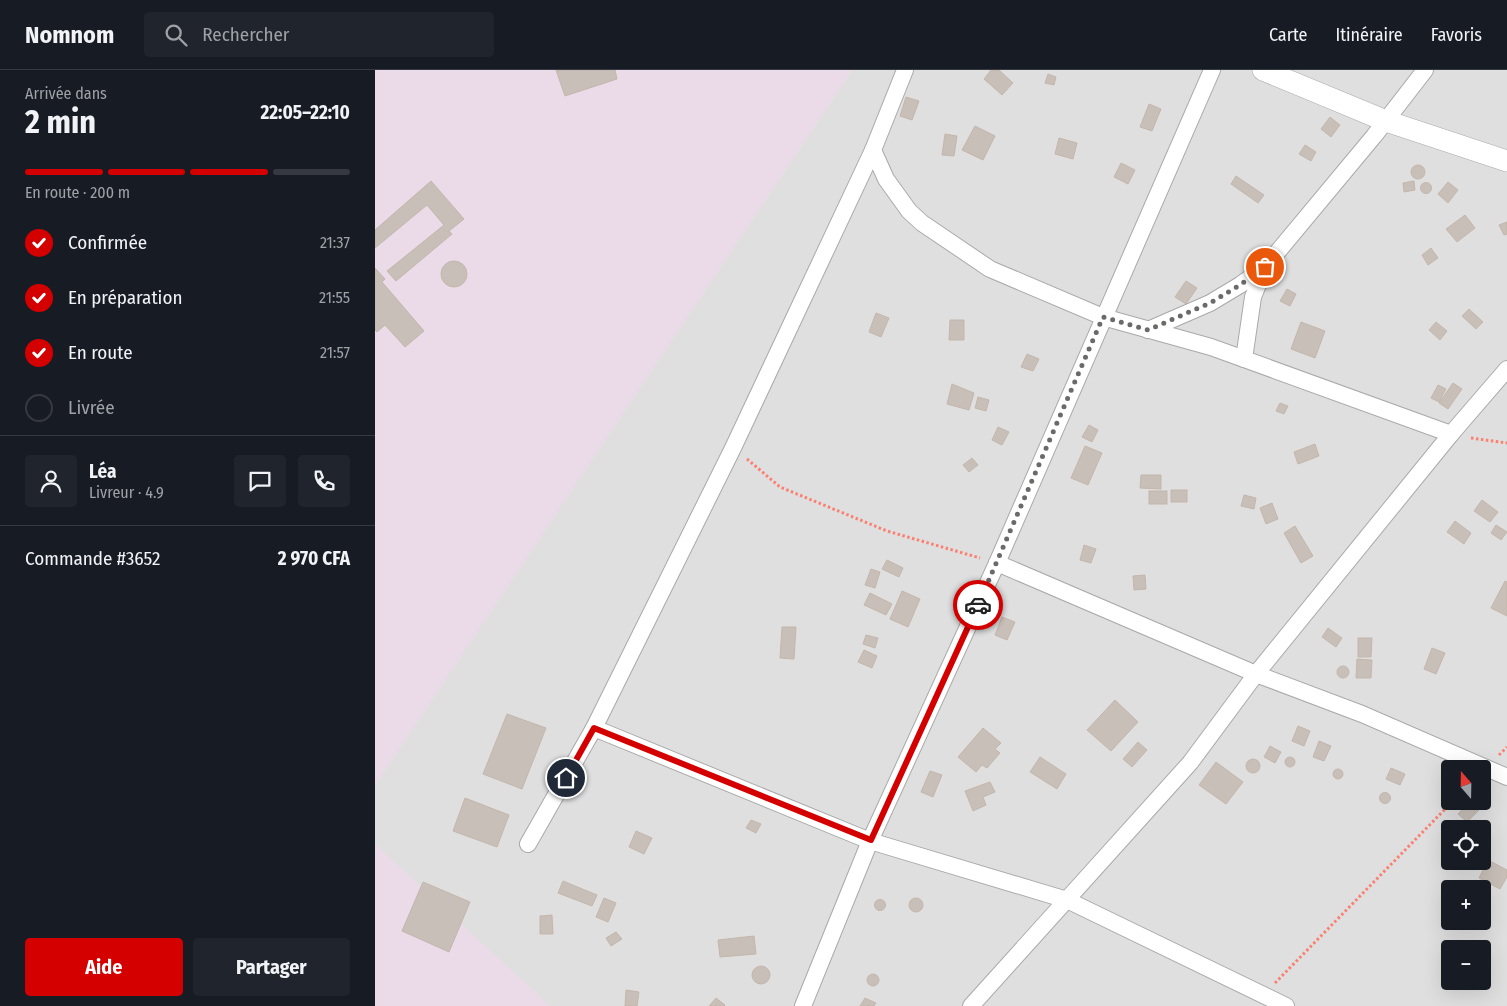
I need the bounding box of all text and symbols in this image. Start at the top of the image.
search box [144,12,494,57]
text: Nomnom [25,21,114,49]
icon: search [162,21,190,49]
text: Rechercher [202,23,289,46]
text: Carte [1269,24,1307,46]
text: Itinéraire [1335,24,1403,46]
text: Favoris [1431,24,1482,46]
text: Arrivée dans [25,84,107,103]
text: 22:05–22:10 [261,101,350,124]
text: 2 min [25,103,96,141]
text: En route · 200 m [25,183,130,202]
icon: check [25,229,53,257]
text: Confirmée [68,231,147,254]
text: 21:37 [320,233,350,252]
pin [1244,246,1286,288]
icon: bag [1251,253,1279,281]
icon: check [25,284,53,312]
text: En préparation [68,286,182,309]
text: 21:55 [319,288,350,307]
icon: check [25,339,53,367]
text: En route [68,341,133,364]
text: 21:57 [320,343,350,362]
text: Livrée [68,396,115,419]
button: person [25,455,77,507]
button: chat [234,455,286,507]
button: phone [298,455,350,507]
text: Léa [89,460,116,483]
text: Livreur · 4.9 [89,483,164,502]
text: Commande #3652 [25,547,160,570]
text: 2 970 CFA [278,547,350,570]
courier [953,580,1003,630]
icon: car [964,591,992,619]
pin [545,757,587,799]
north arrow [1441,760,1491,810]
map controls [1441,760,1491,990]
icon: home [552,764,580,792]
button: locate [1441,820,1491,870]
button: + [1441,880,1491,930]
button: Aide [25,938,183,996]
button: Partager [193,938,350,996]
button: − [1441,940,1491,990]

